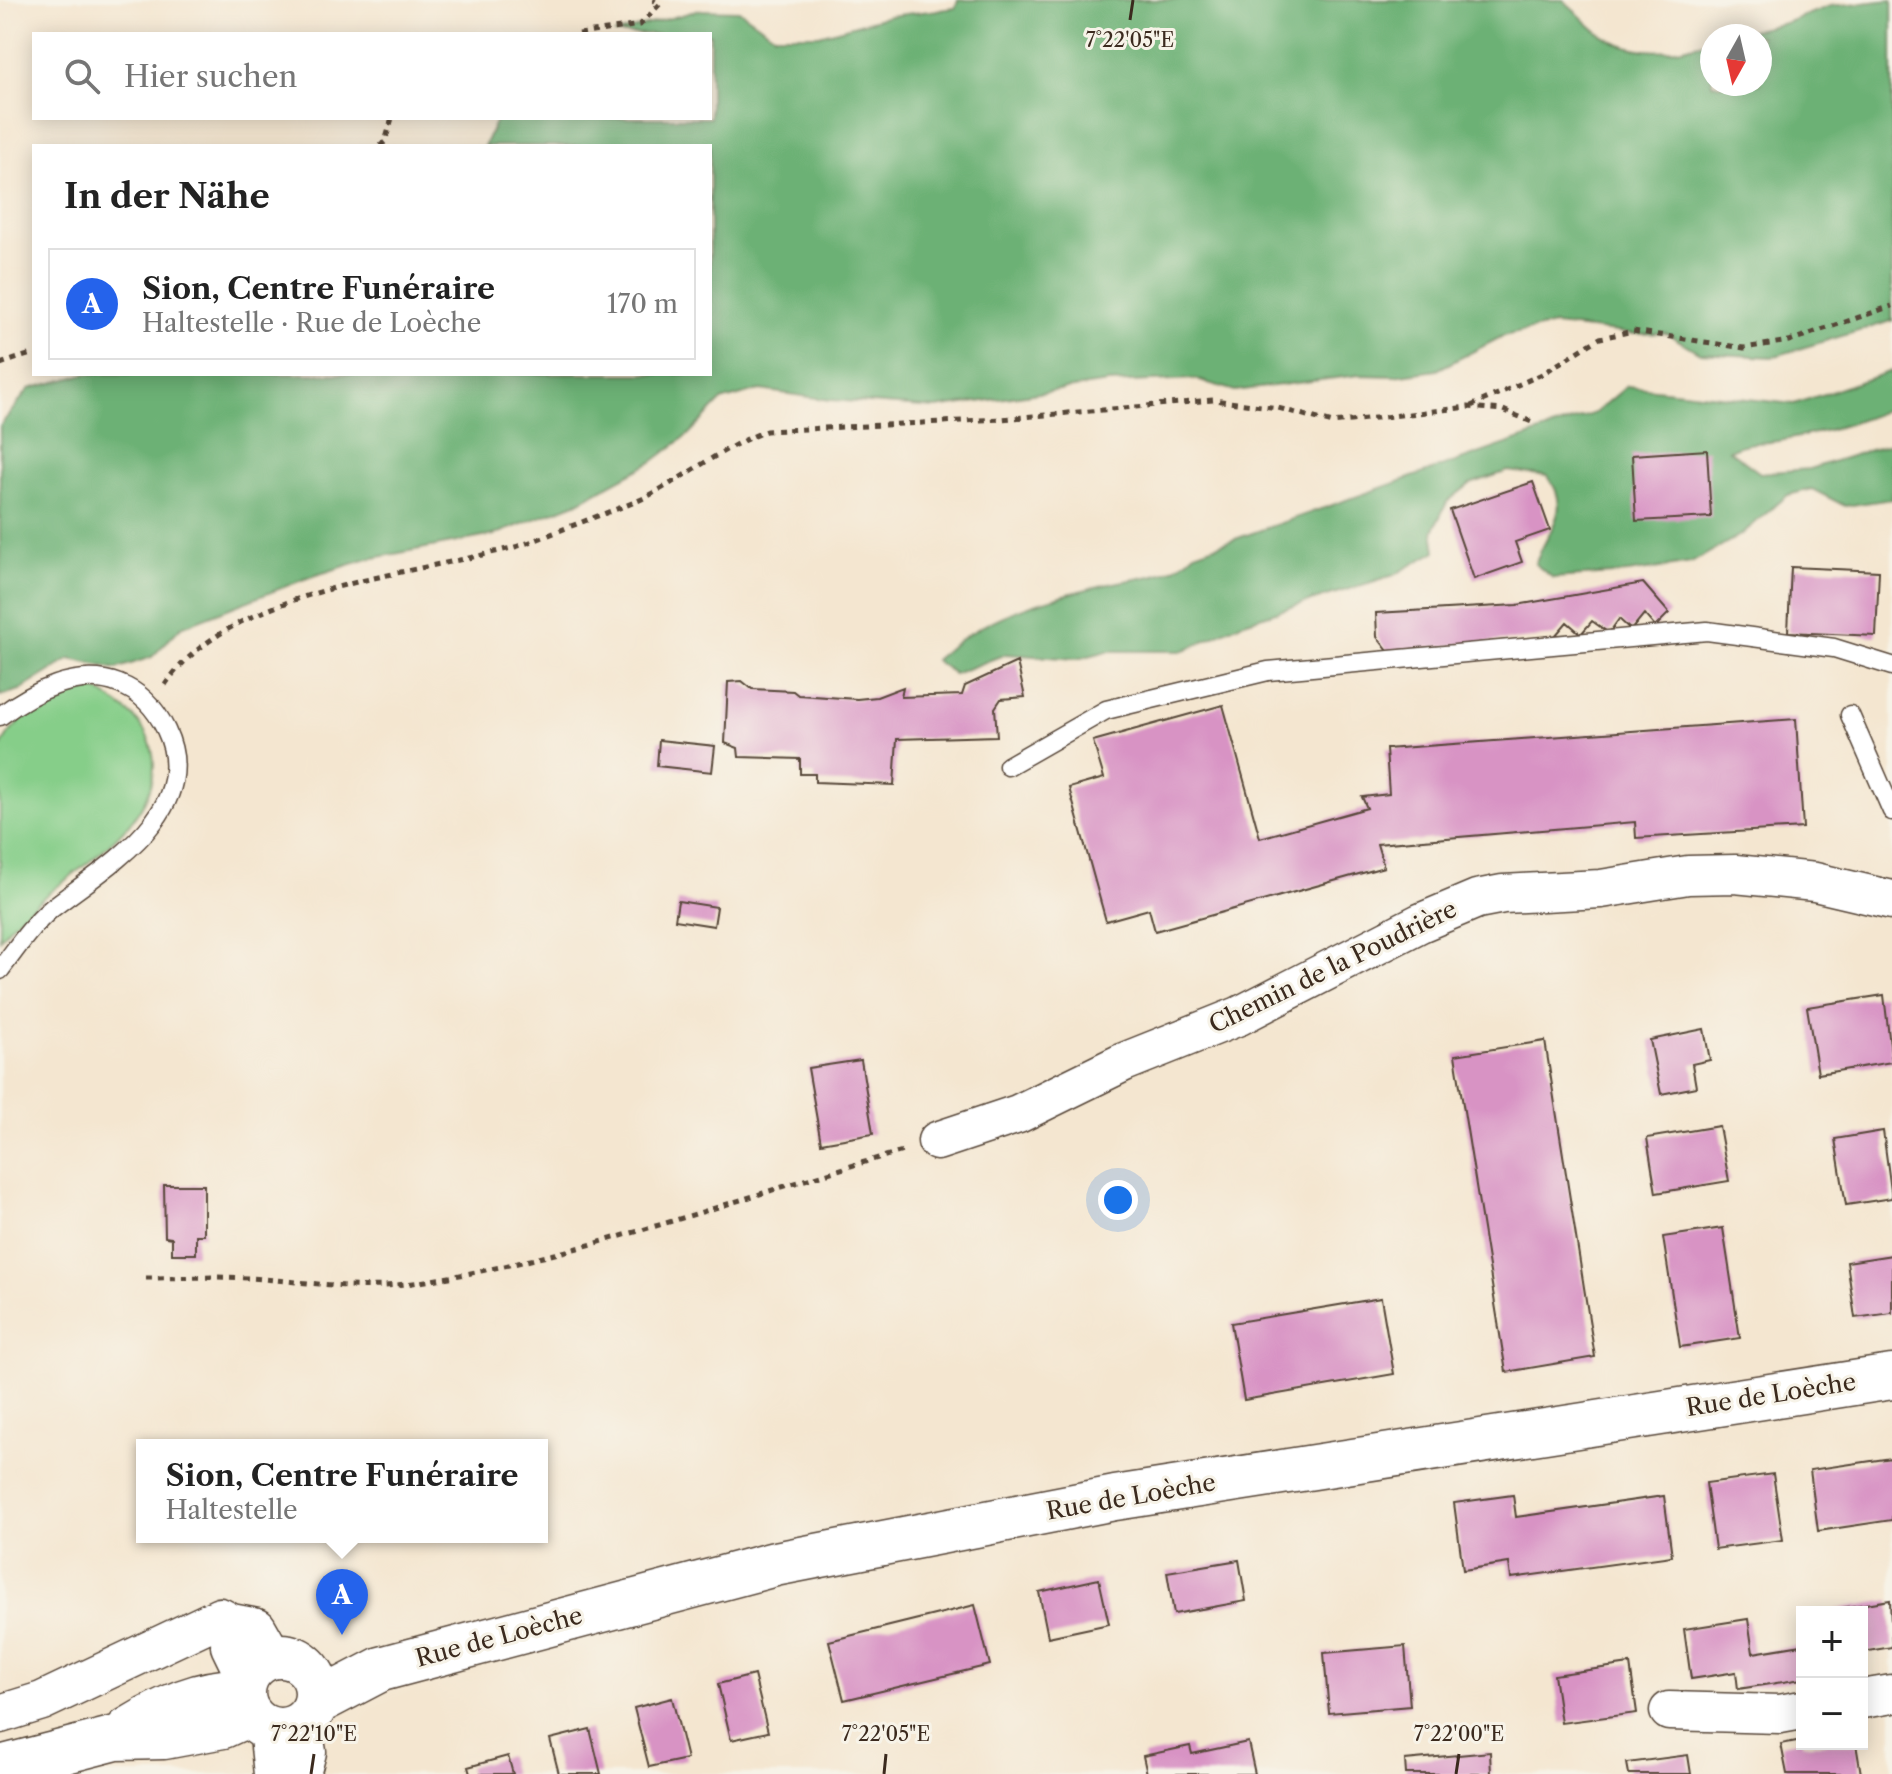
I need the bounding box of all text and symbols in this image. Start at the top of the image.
north arrow [1700,24,1772,96]
text: 7°22'05"E [1086,28,1174,52]
search box [32,32,712,120]
icon: search [60,54,104,98]
text: Hier suchen [124,58,297,95]
text: In der Nähe [64,175,270,217]
text: Sion, Centre Funéraire [142,270,495,307]
text: A [82,288,102,320]
text: 170 m [607,288,678,320]
text: Haltestelle · Rue de Loèche [142,307,481,339]
street label: Chemin de la Poudrière [1204,894,1461,1039]
your location [1098,1180,1138,1220]
street label: Rue de Loèche [1684,1367,1858,1422]
popup [136,1439,548,1543]
text: Sion, Centre Funéraire [165,1457,519,1494]
street label: Rue de Loèche [1044,1467,1218,1526]
text: Haltestelle [165,1494,298,1526]
pin: A [316,1569,368,1635]
street label: Rue de Loèche [412,1600,585,1673]
map controls [1796,1606,1868,1750]
button: + [1796,1606,1868,1678]
button: − [1796,1678,1868,1750]
text: 7°22'10"E [271,1722,357,1746]
text: 7°22'05"E [842,1722,930,1746]
text: 7°22'00"E [1414,1722,1504,1746]

